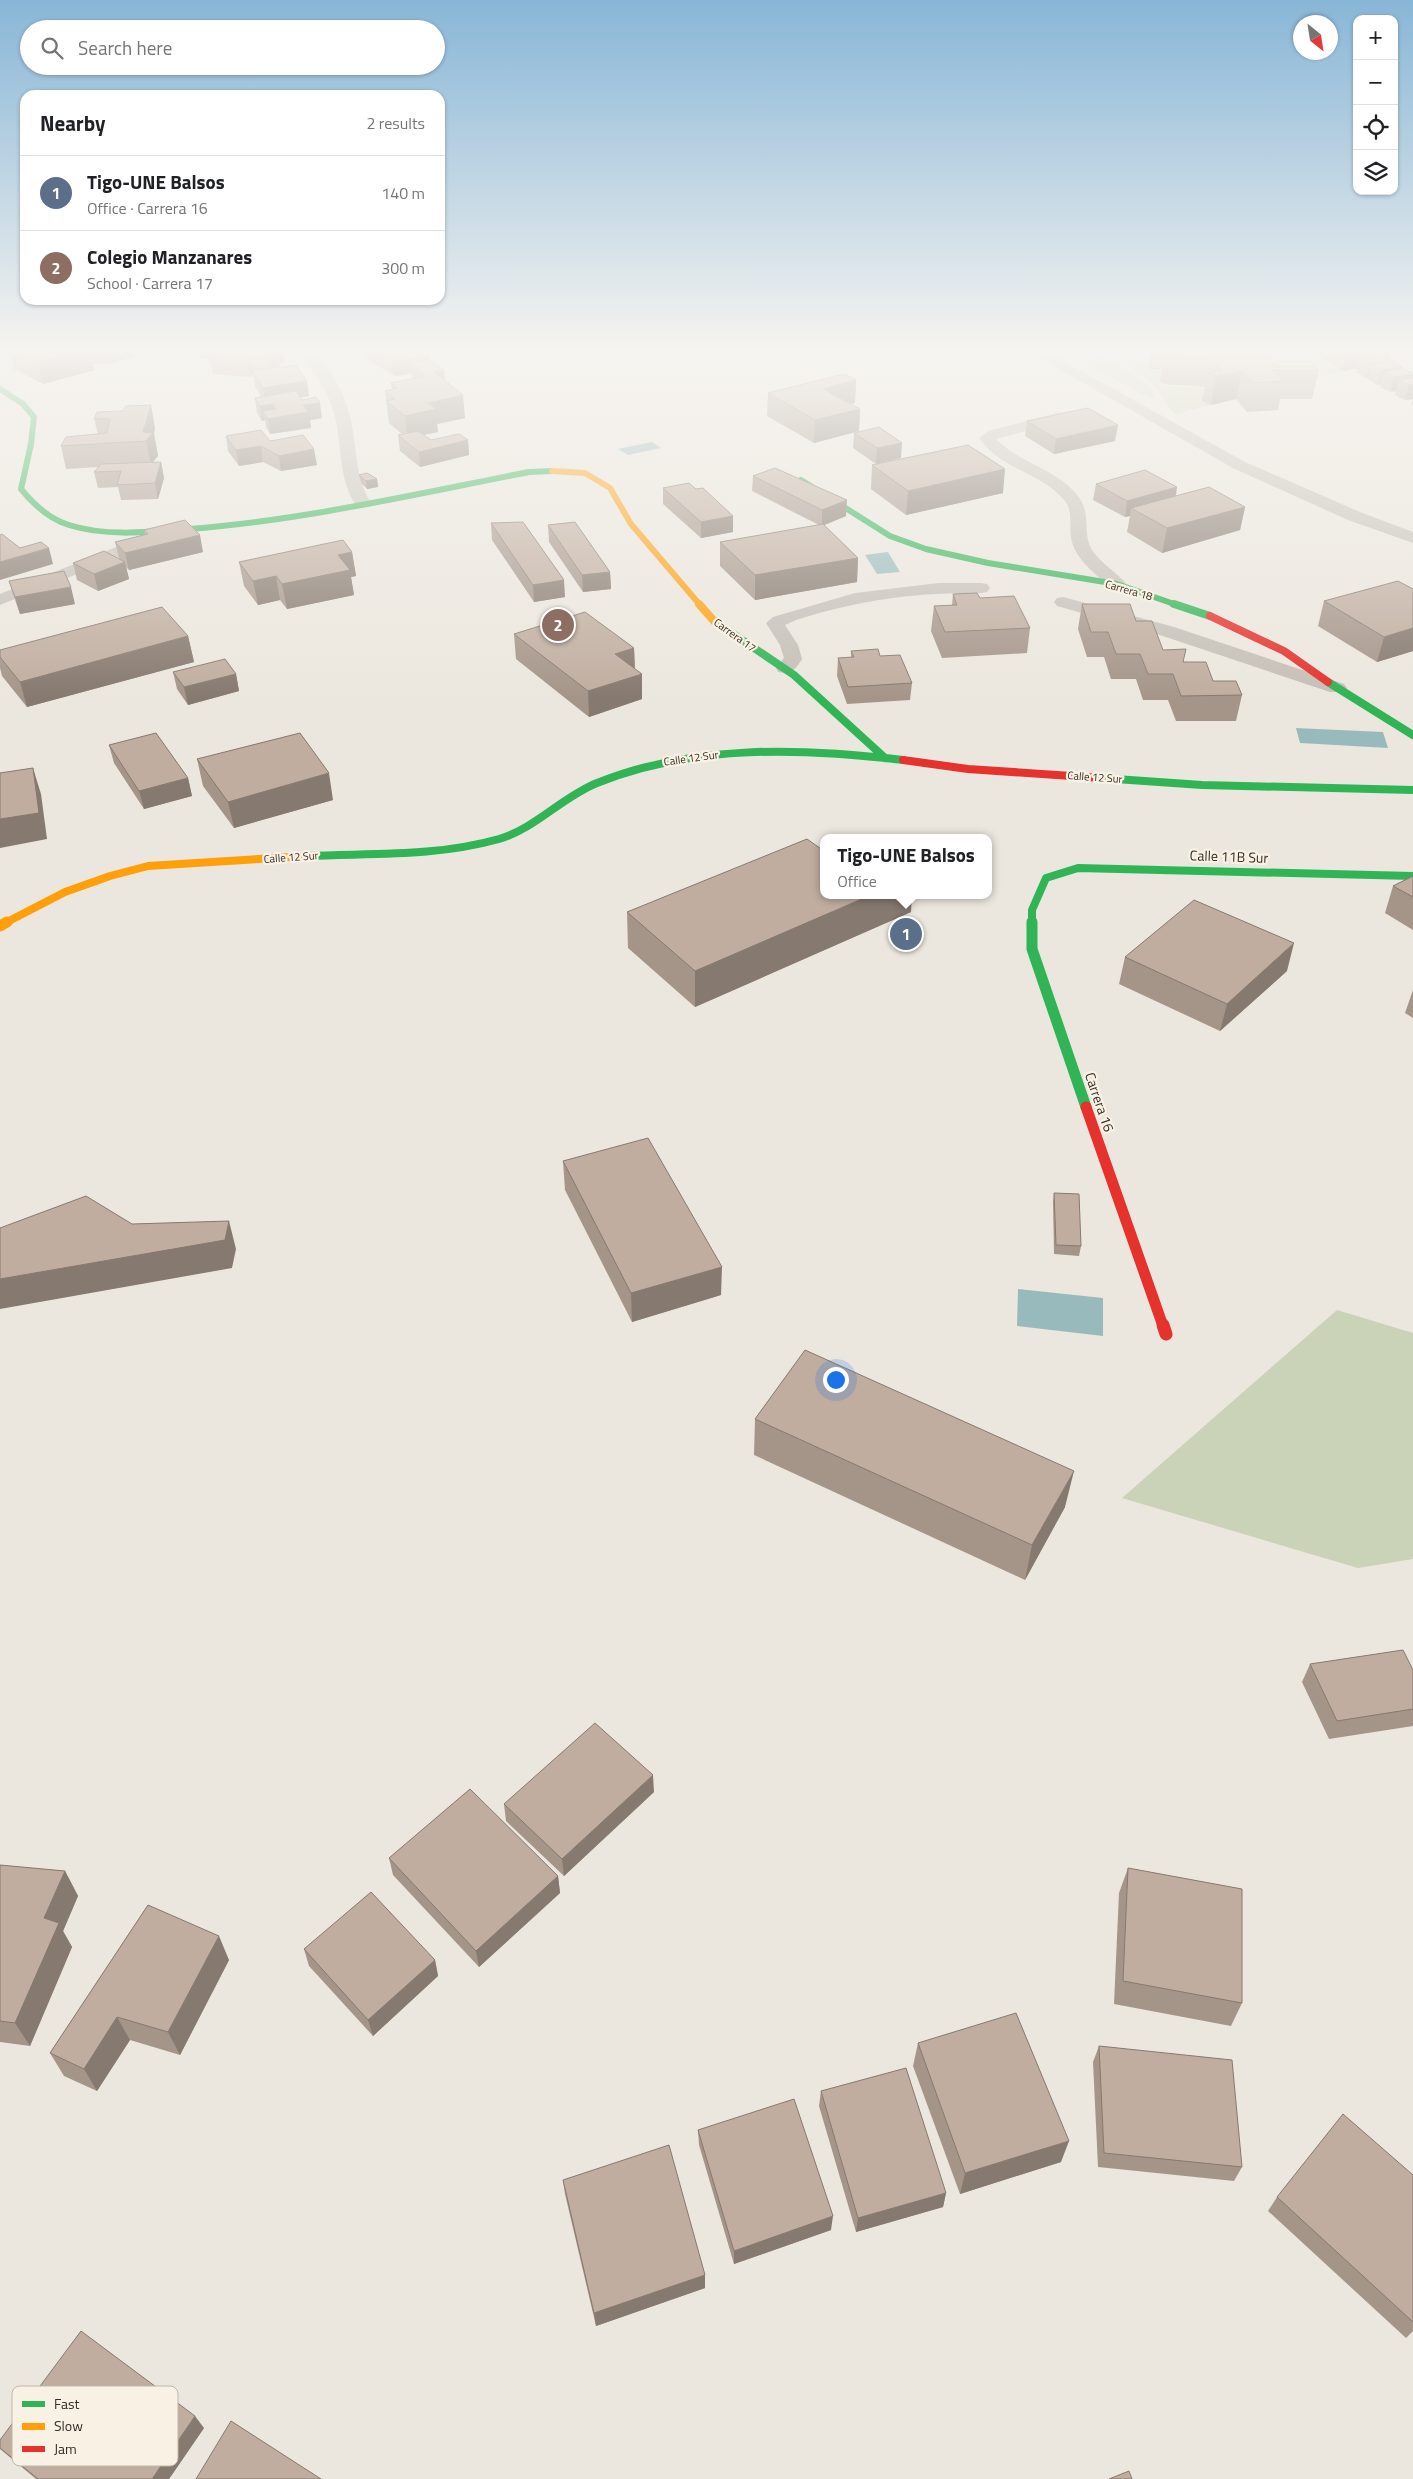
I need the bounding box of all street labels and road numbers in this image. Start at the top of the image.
street label: Carrera 18 [1103,576,1155,604]
street label: Carrera 17 [711,614,759,656]
street label: Calle 12 Sur [663,746,719,770]
street label: Calle 12 Sur [1067,767,1123,787]
street label: Calle 11B Sur [1189,844,1269,868]
street label: Calle 12 Sur [263,847,319,867]
street label: Carrera 16 [1080,1069,1120,1135]

